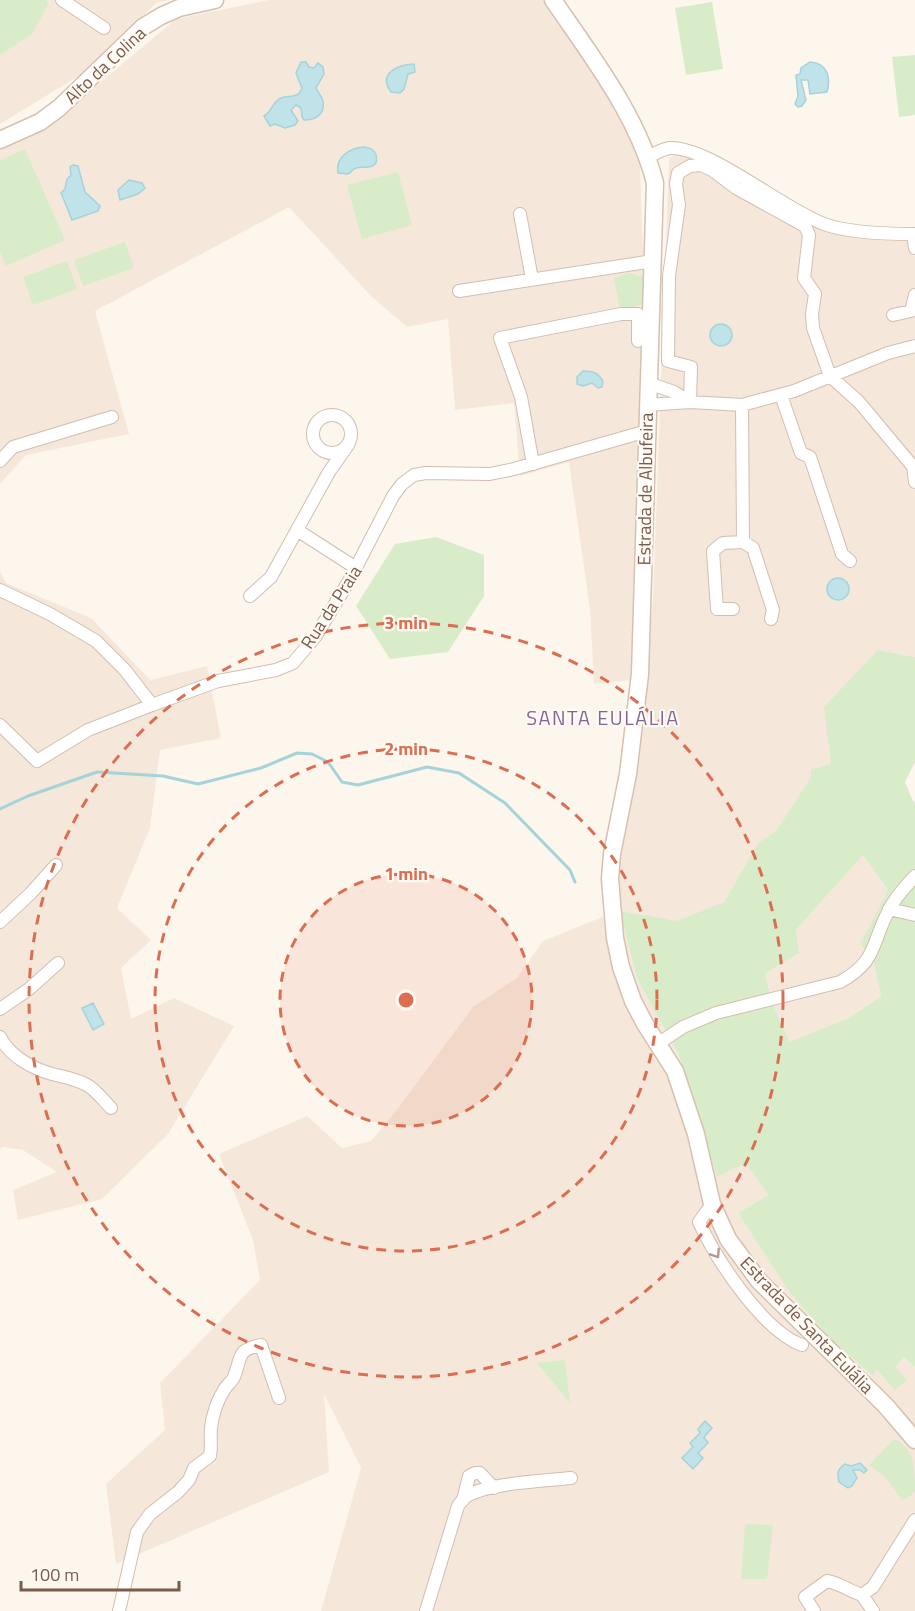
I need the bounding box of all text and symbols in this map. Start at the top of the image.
street label: Alto da Colina [58,20,152,110]
street label: Estrada de Albufeira [630,412,660,566]
street label: Rua da Praia [294,560,368,654]
text: 3 min [384,609,428,636]
district label: SANTA EULÁLIA [526,702,680,733]
text: 2 min [384,735,428,762]
text: 1 min [384,860,428,887]
centre of rings [396,990,416,1010]
one-way arrow [708,1248,720,1258]
street label: Estrada de Santa Eulália [734,1250,880,1400]
scale bar [21,1554,178,1592]
text: 100 m [30,1561,79,1588]

